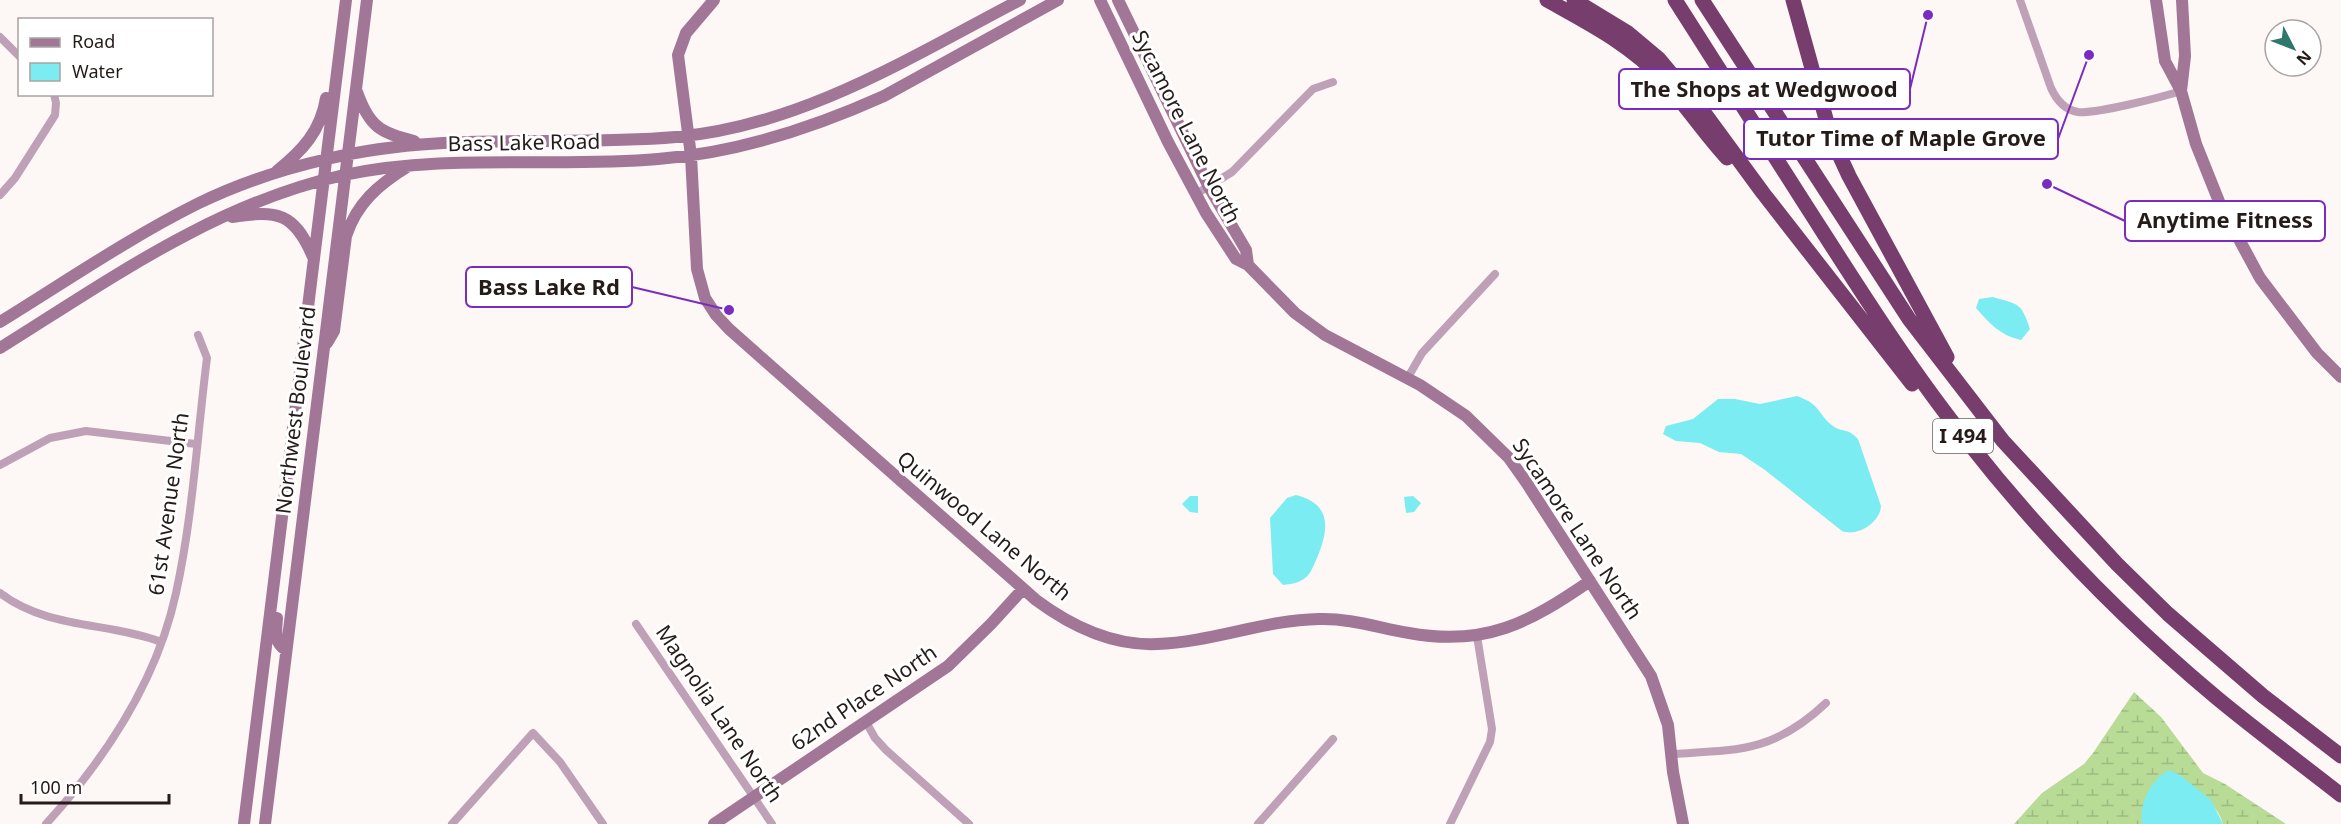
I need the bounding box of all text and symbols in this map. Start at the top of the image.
legend [18,18,213,96]
north arrow [2263,18,2323,78]
street label: Sycamore Lane North [1126,25,1248,228]
text: Road [72,29,115,53]
text: N [2292,46,2317,70]
text: Water [72,59,123,83]
callout: The Shops at Wedgwood [1619,69,1910,109]
text: The Shops at Wedgwood [1630,73,1898,103]
callout: Tutor Time of Maple Grove [1744,119,2058,159]
text: Tutor Time of Maple Grove [1756,122,2046,152]
street label: Bass Lake Road [447,127,601,157]
callout: Anytime Fitness [2125,201,2325,241]
text: Anytime Fitness [2137,204,2313,234]
callout: Bass Lake Rd [466,267,632,307]
text: Bass Lake Rd [478,271,620,301]
street label: Northwest Boulevard [268,304,322,515]
street label: 61st Avenue North [141,411,195,597]
road number: I 494 [1933,419,1993,453]
street label: Sycamore Lane North [1507,432,1649,625]
street label: Quinwood Lane North [892,444,1078,606]
street label: Magnolia Lane North [650,619,790,808]
street label: 62nd Place North [785,638,942,756]
scale bar [21,767,170,805]
text: 100 m [30,775,82,799]

